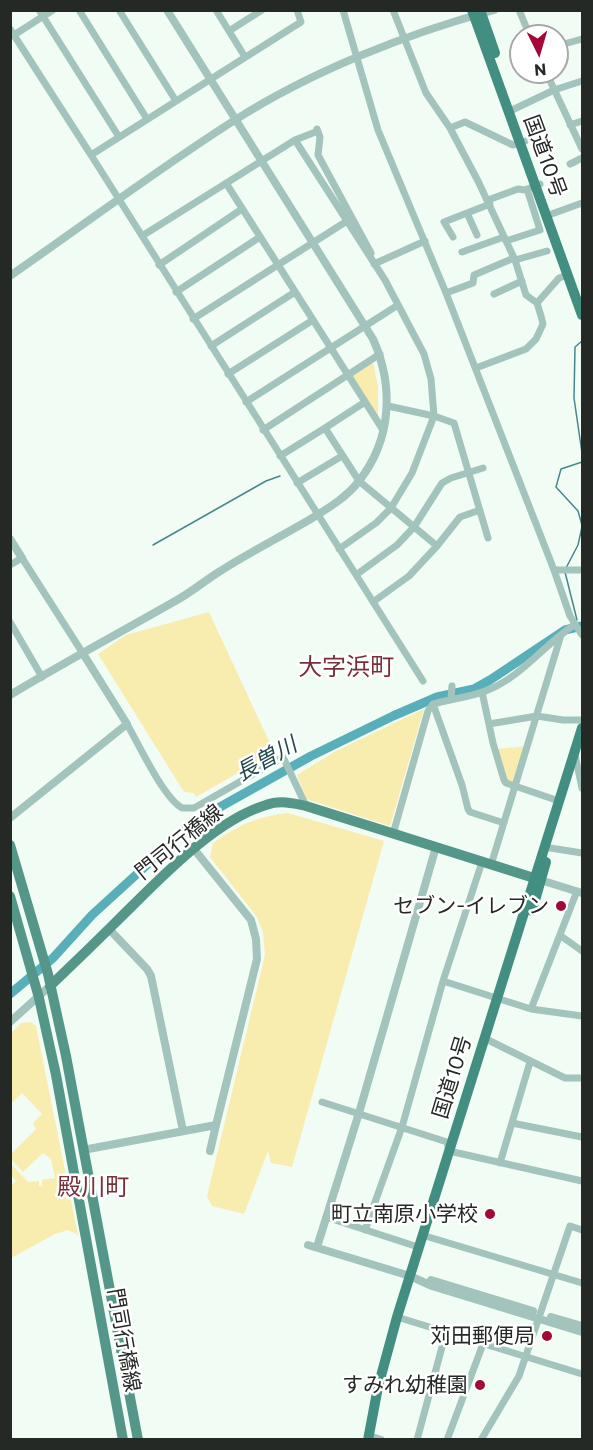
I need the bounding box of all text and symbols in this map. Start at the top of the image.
north arrow [509,24,569,84]
text: N [534,60,547,80]
street label: 国道10号 [519,111,571,201]
district label: 大字浜町 [298,653,394,681]
water label: 長曽川 [231,731,301,787]
street label: 門司行橋線 [130,799,228,885]
place label: セブン-イレブン [393,893,549,919]
marker: セブン-イレブン [554,899,568,913]
street label: 国道10号 [427,1032,477,1122]
district label: 殿川町 [57,1173,129,1201]
place label: 町立南原小学校 [331,1201,478,1227]
marker: 町立南原小学校 [483,1207,497,1221]
street label: 門司行橋線 [102,1286,146,1394]
place label: 苅田郵便局 [430,1323,535,1349]
marker: 苅田郵便局 [540,1329,554,1343]
place label: すみれ幼稚園 [342,1372,468,1398]
marker: すみれ幼稚園 [473,1378,487,1392]

